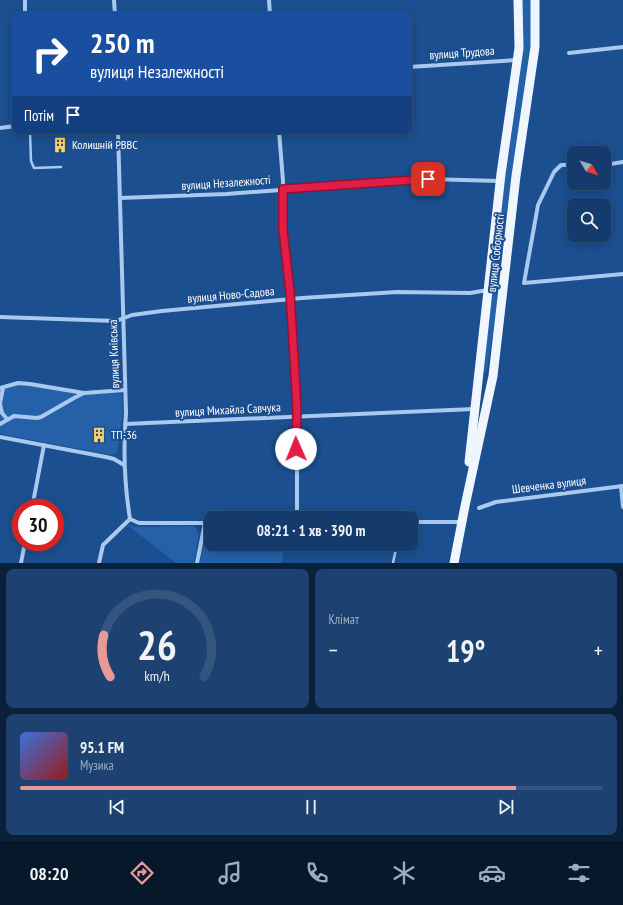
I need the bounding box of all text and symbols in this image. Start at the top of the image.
text: 250 m [90,24,154,61]
icon: right [24,28,76,80]
street label: вулиця Трудова [429,43,495,62]
text: вулиця Незалежності [90,60,224,83]
icon: arrive [62,104,84,126]
text: Потім [24,106,54,125]
building icon: Колишній РВВС [51,136,69,154]
place label: Колишній РВВС [72,137,138,152]
north arrow [567,146,611,190]
map controls [567,146,611,242]
pin [411,162,445,196]
icon: arrive [417,168,439,190]
street label: вулиця Незалежності [181,172,271,193]
button: search [567,198,611,242]
street label: вулиця Соборності [484,213,507,293]
street label: вулиця Ново-Садова [187,283,275,306]
street label: вулиця Київська [105,319,122,389]
street label: вулиця Михайла Савчука [175,399,281,420]
building icon: ТП-36 [90,426,108,444]
place label: ТП-36 [111,427,137,442]
position arrow [275,428,317,470]
street label: Шевченка вулиця [511,472,587,496]
speed limit sign: 30 [12,499,64,551]
text: 08:21 · 1 хв · 390 m [257,521,365,540]
text: Клімат [329,611,359,628]
text: 26 [137,617,177,670]
text: 19° [446,631,486,670]
text: − [329,636,338,664]
text: + [594,636,603,664]
text: km/h [145,665,170,684]
text: 95.1 FM [80,738,124,757]
text: Музика [80,757,114,774]
icon: previous [106,796,128,818]
icon: pause [300,796,322,818]
icon: next [495,796,517,818]
icon: directions [128,859,156,887]
icon: music [216,859,244,887]
icon: phone [303,859,331,887]
icon: climate [390,859,418,887]
icon: car [478,859,506,887]
icon: filters [565,859,593,887]
text: 08:20 [30,862,69,885]

